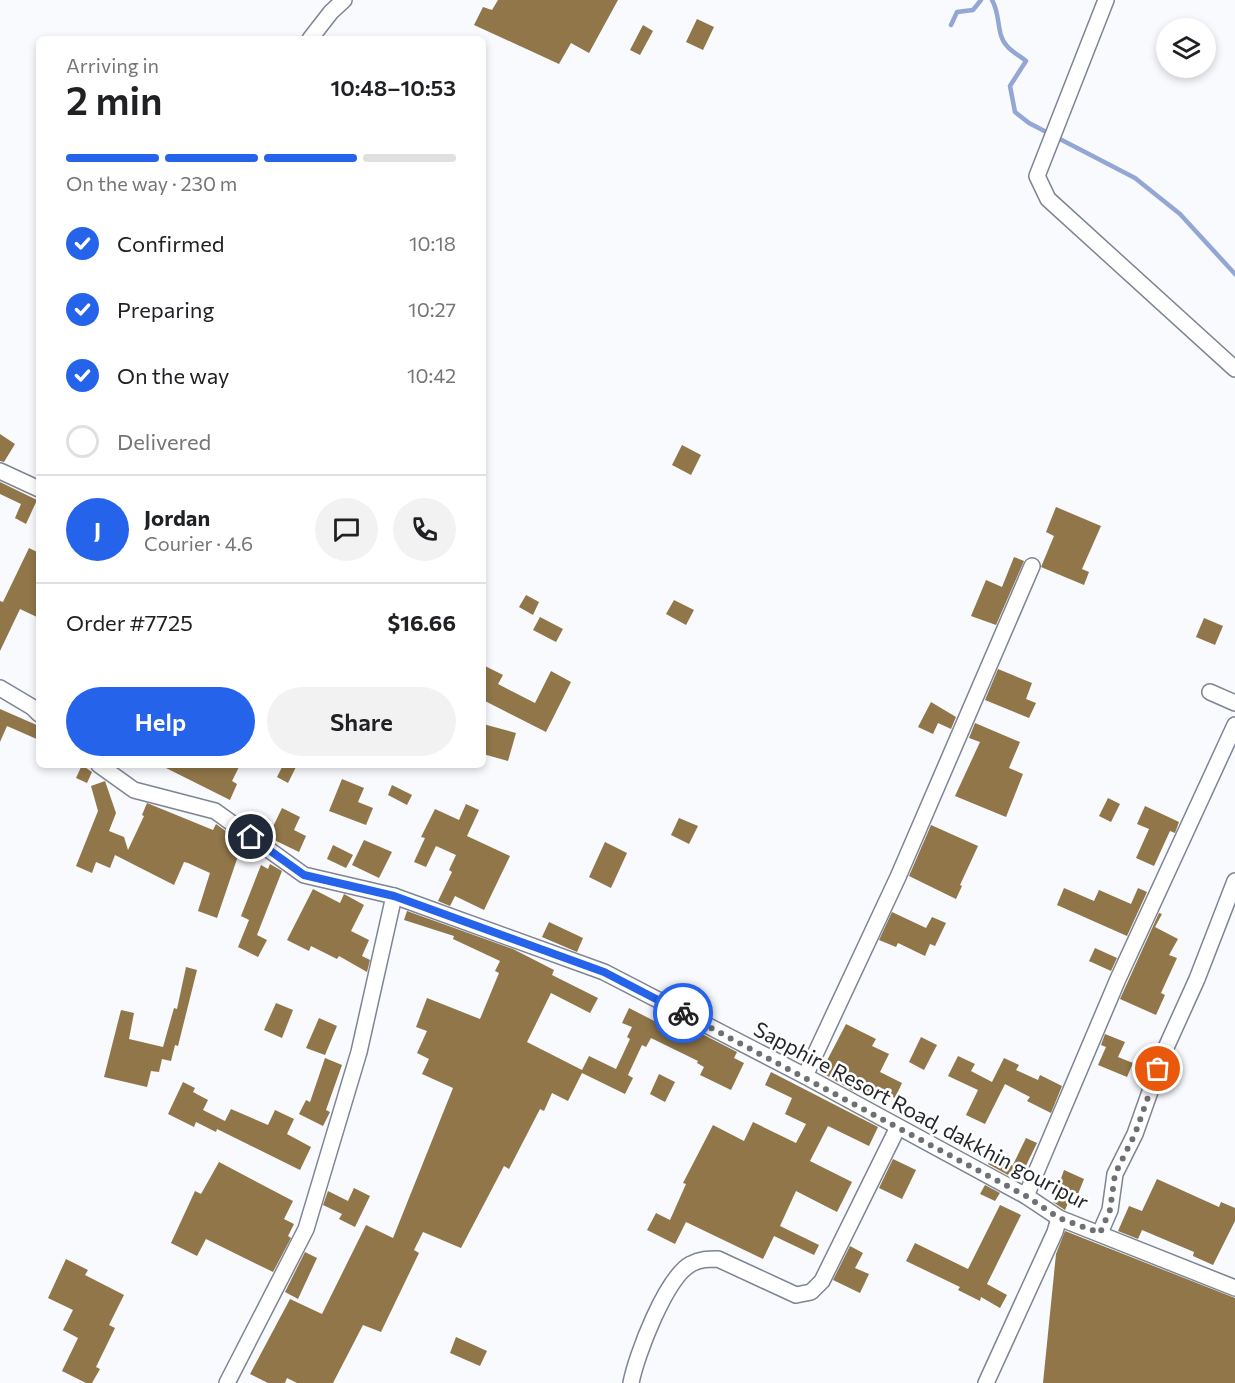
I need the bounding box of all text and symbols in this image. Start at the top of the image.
map controls [1156,18,1216,78]
button: layers [1156,18,1216,78]
text: Arriving in [66,53,159,77]
text: 10:48–10:53 [330,74,456,101]
text: 2 min [66,75,163,123]
text: On the way · 230 m [66,171,237,195]
icon: check [66,227,99,260]
text: Confirmed [117,230,224,257]
text: 10:18 [409,231,456,255]
icon: check [66,293,99,326]
text: Preparing [117,296,214,323]
text: 10:27 [408,297,456,321]
icon: check [66,359,99,392]
text: On the way [117,362,229,389]
text: 10:42 [407,363,456,387]
text: Delivered [117,428,211,455]
button: chat [315,498,378,561]
button: phone [393,498,456,561]
text: Jordan [144,504,210,531]
text: J [94,516,101,543]
text: Courier · 4.6 [144,531,253,555]
text: Order #7725 [66,609,193,636]
text: $16.66 [387,609,456,636]
button: Help [66,687,255,756]
button: Share [267,687,456,756]
pin [225,811,276,862]
icon: home [234,820,267,853]
courier [653,983,713,1043]
icon: bike [667,997,700,1030]
street label: Sapphire Resort Road, dakkhin gouripur [750,1016,1093,1214]
pin [1132,1043,1183,1094]
icon: bag [1141,1052,1174,1085]

